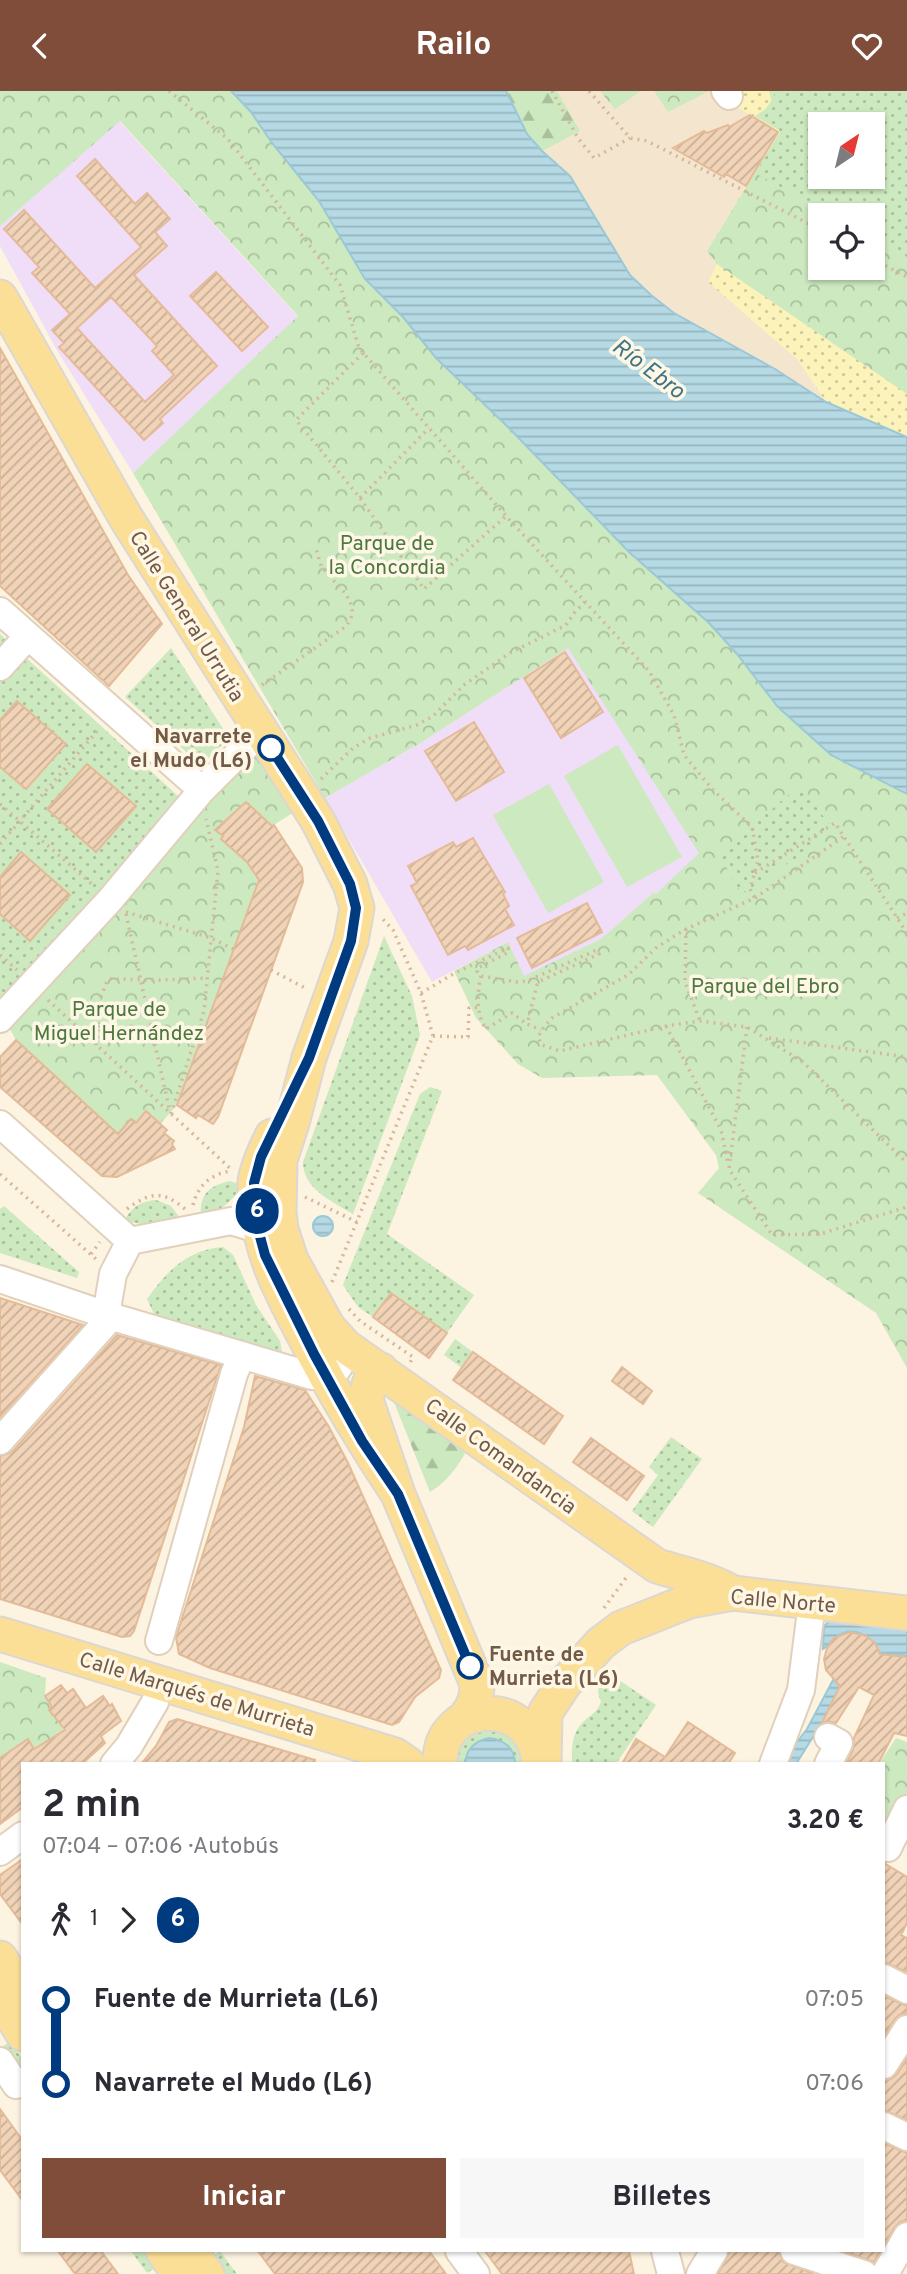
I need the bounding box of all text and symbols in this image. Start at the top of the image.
text: Railo [416,26,491,66]
icon: back [21,27,59,65]
icon: heart [848,27,886,65]
north arrow [808,112,886,189]
map controls [808,112,885,280]
button: locate [808,203,885,280]
water label: Río Ebro [605,333,690,407]
street label: Calle General Urrutia [122,526,249,707]
park label: Parque de la Concordia [328,531,446,582]
place label: Navarrete el Mudo (L6) [130,724,252,775]
marker: Navarrete el Mudo (L6) [258,735,284,761]
park label: Parque del Ebro [691,974,839,1001]
park label: Parque de Miguel Hernández [34,997,204,1048]
line badge: 6 [234,1188,280,1234]
text: 6 [250,1196,264,1226]
street label: Calle Comandancia [419,1393,581,1521]
street label: Calle Norte [729,1584,837,1621]
place label: Fuente de Murrieta (L6) [489,1642,619,1693]
street label: Calle Marqués de Murrieta [75,1647,318,1744]
marker: Fuente de Murrieta (L6) [457,1653,483,1679]
text: 2 min [42,1782,141,1831]
text: 3.20 € [787,1805,864,1838]
text: 07:04 – 07:06 · Autobús [42,1833,279,1862]
icon: walk [42,1901,80,1939]
icon: forward [109,1901,147,1939]
text: 1 [90,1905,99,1934]
text: 6 [171,1905,185,1935]
text: Fuente de Murrieta (L6) [94,1984,379,2017]
text: 07:05 [805,1986,864,2015]
text: Navarrete el Mudo (L6) [94,2068,373,2101]
text: 07:06 [805,2070,864,2099]
button: Iniciar [42,2158,446,2238]
button: Billetes [460,2158,864,2238]

